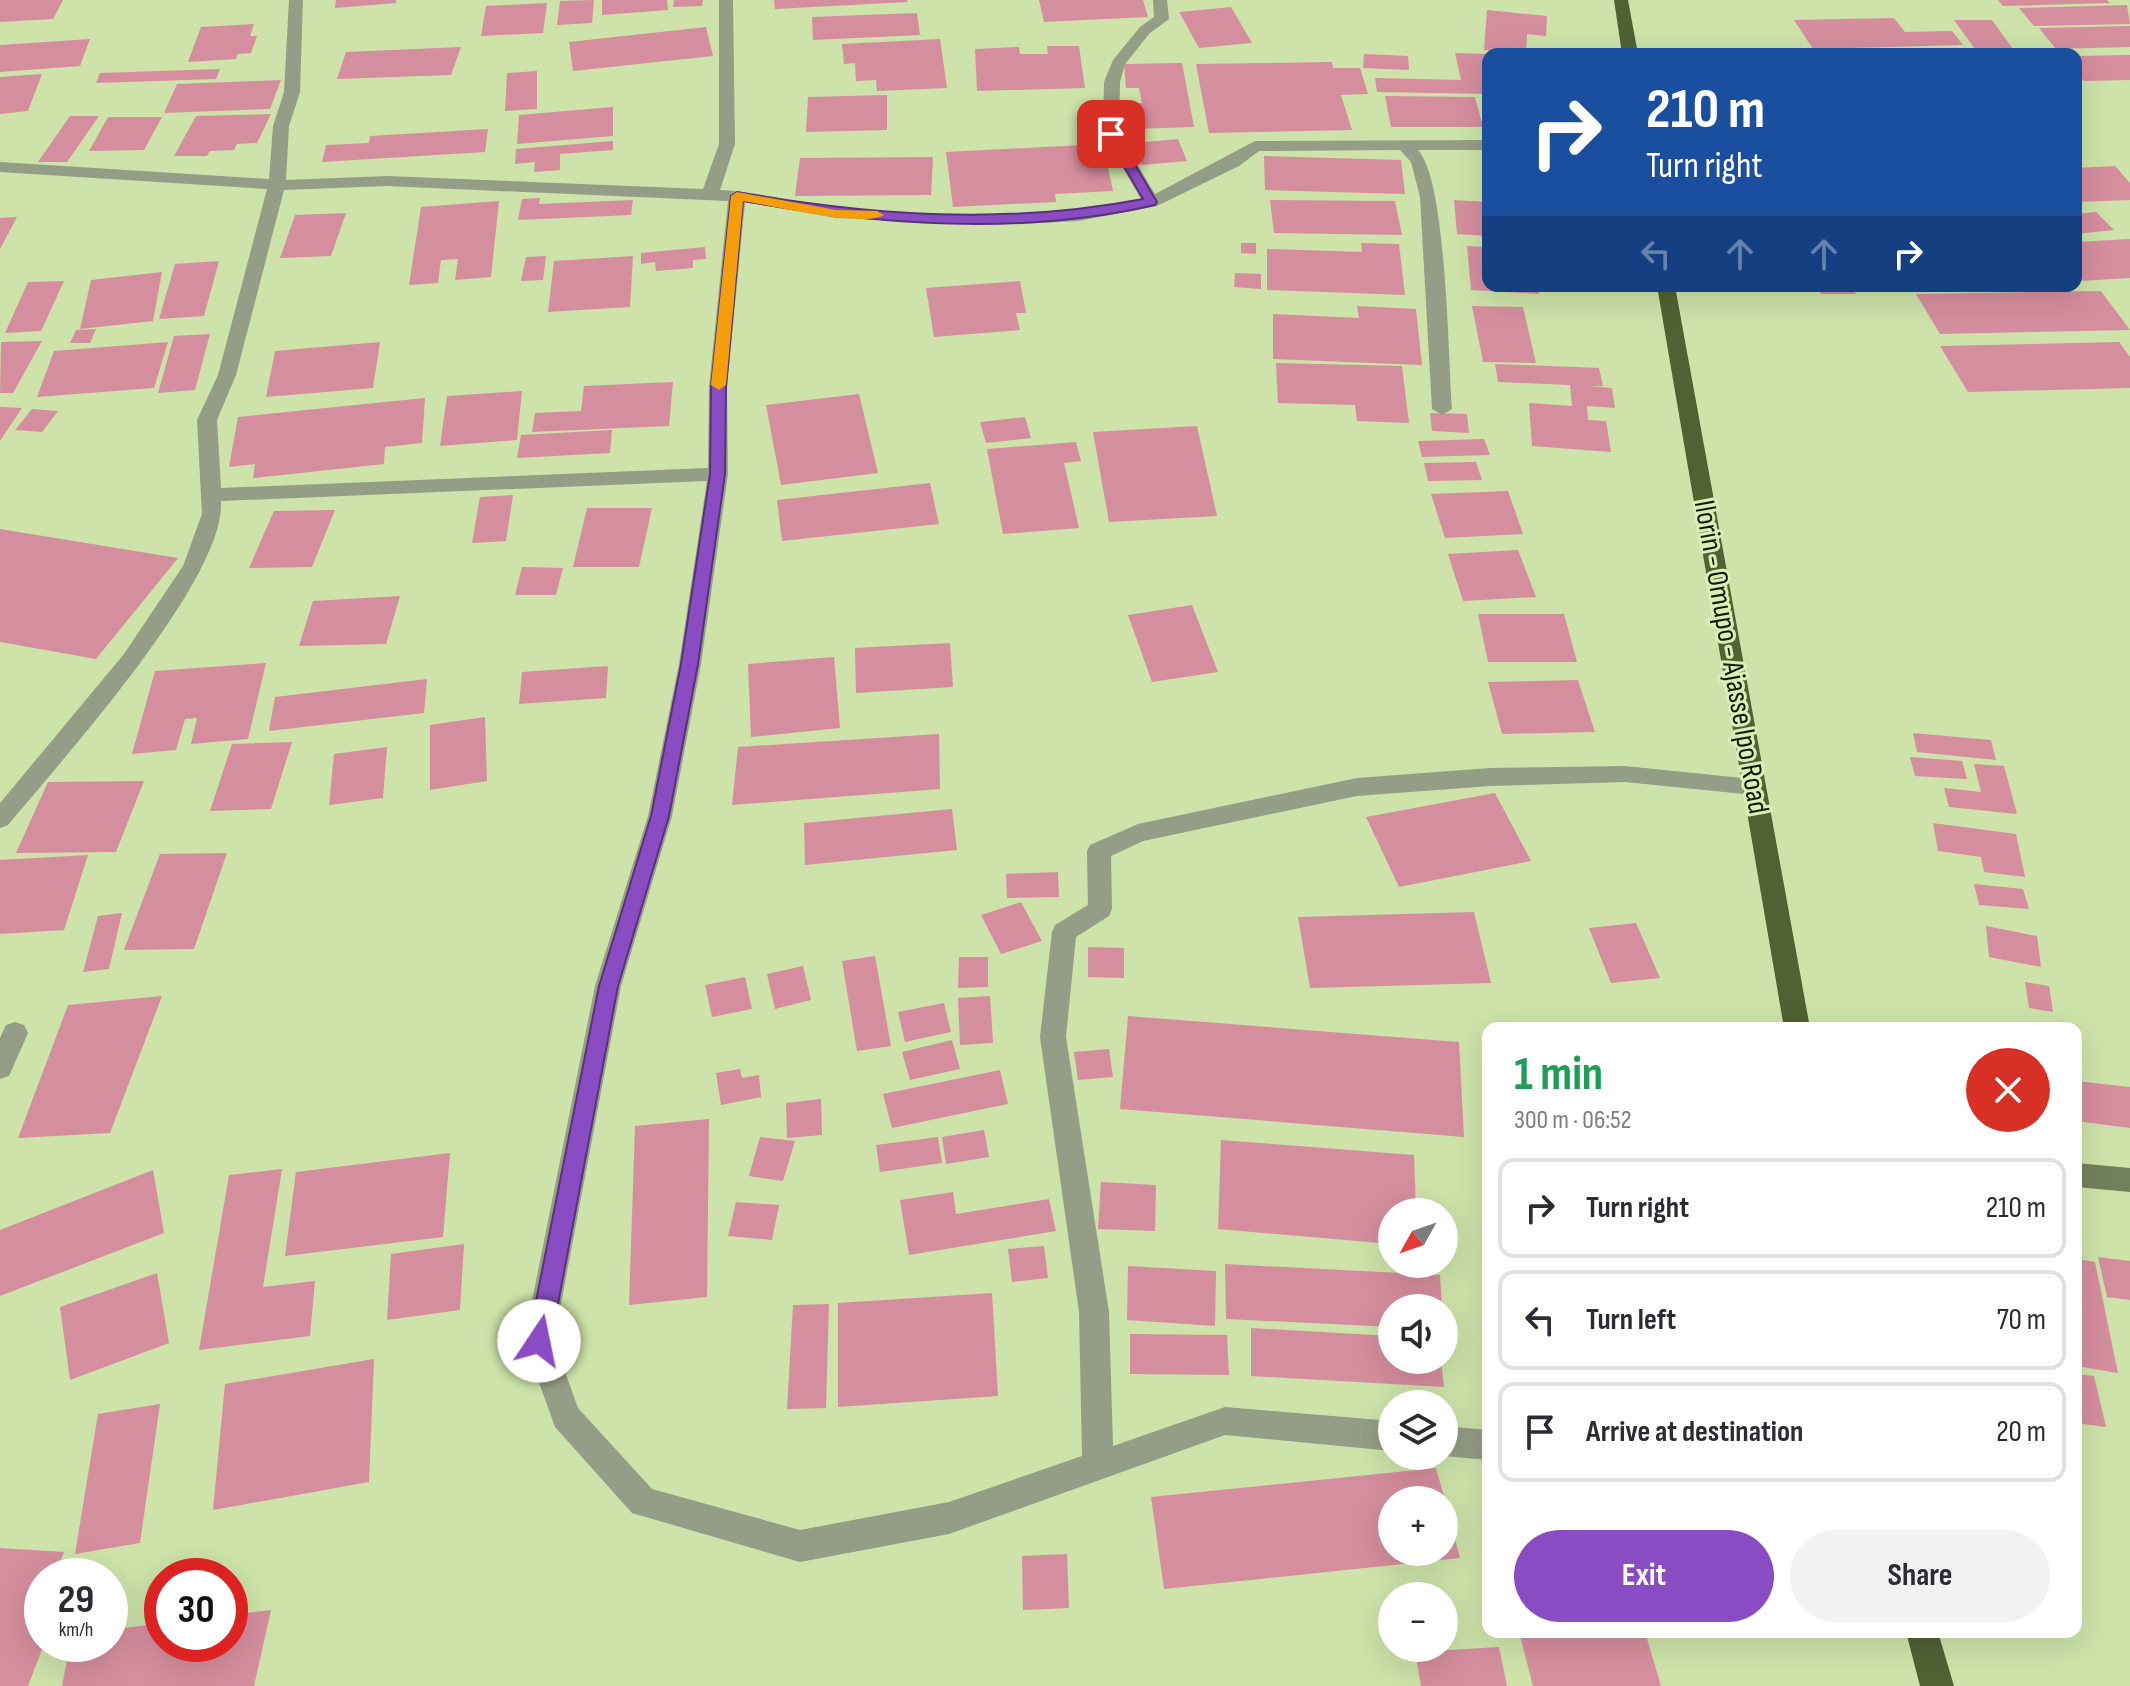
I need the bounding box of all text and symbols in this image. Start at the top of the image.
text: 210 m [1646,77,1765,144]
icon: right [1514,80,1618,184]
pin [1077,100,1145,168]
icon: arrive [1089,112,1133,156]
text: Turn right [1646,145,1763,188]
icon: left [1634,232,1678,276]
icon: ahead [1718,232,1762,276]
icon: ahead [1802,232,1846,276]
icon: right [1886,232,1930,276]
street label: Ilorin - Omupo - Ajasse Ipo Road [1686,497,1776,817]
text: 1 min [1514,1046,1603,1103]
button: close [1966,1048,2050,1132]
text: 300 m · 06:52 [1514,1105,1631,1136]
icon: right [1518,1186,1562,1230]
text: Turn right [1586,1190,1689,1226]
text: 210 m [1986,1190,2046,1226]
north arrow [1378,1198,1458,1278]
map controls [1378,1198,1458,1662]
button: sound [1378,1294,1458,1374]
icon: left [1518,1298,1562,1342]
position arrow [497,1299,581,1383]
text: Turn left [1586,1302,1676,1338]
text: 70 m [1997,1302,2046,1338]
button: layers [1378,1390,1458,1470]
icon: arrive [1518,1410,1562,1454]
text: Arrive at destination [1586,1414,1803,1450]
text: 20 m [1996,1414,2046,1450]
button: + [1378,1486,1458,1566]
button: Exit [1514,1530,1774,1622]
button: Share [1790,1530,2050,1622]
speed limit sign: 30 [144,1558,248,1662]
text: 29 [58,1576,94,1624]
button: − [1378,1582,1458,1662]
text: km/h [59,1618,93,1642]

